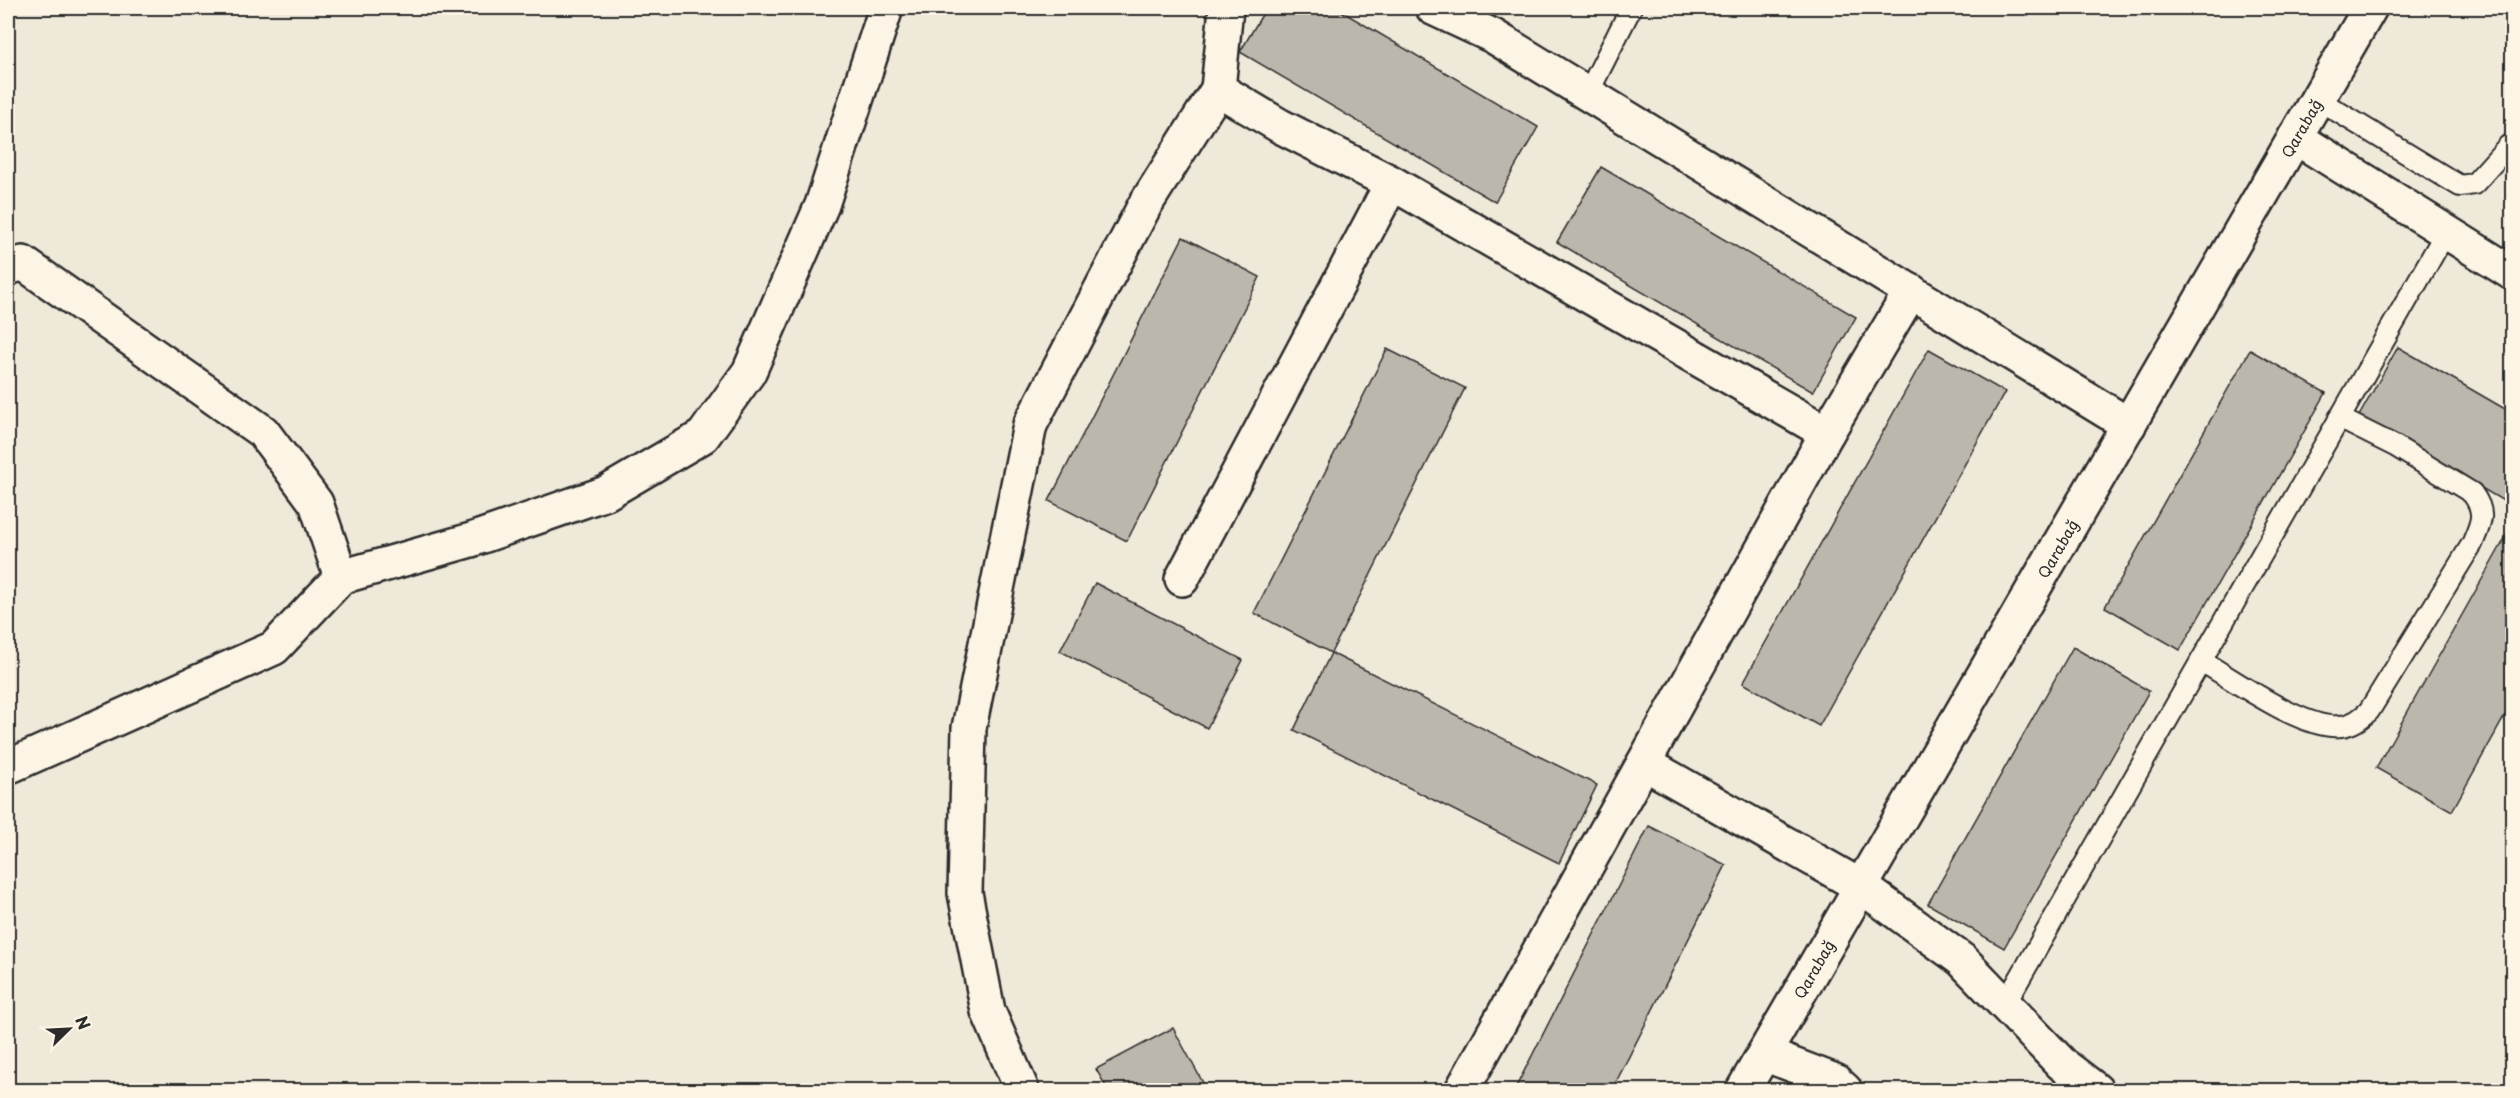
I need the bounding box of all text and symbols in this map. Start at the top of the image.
street label: Qarabağ [2274,94,2327,161]
street label: Qarabağ [2031,515,2083,582]
street label: Qarabağ [1787,935,1839,1002]
north arrow [39,999,99,1059]
text: N [70,1012,97,1033]

